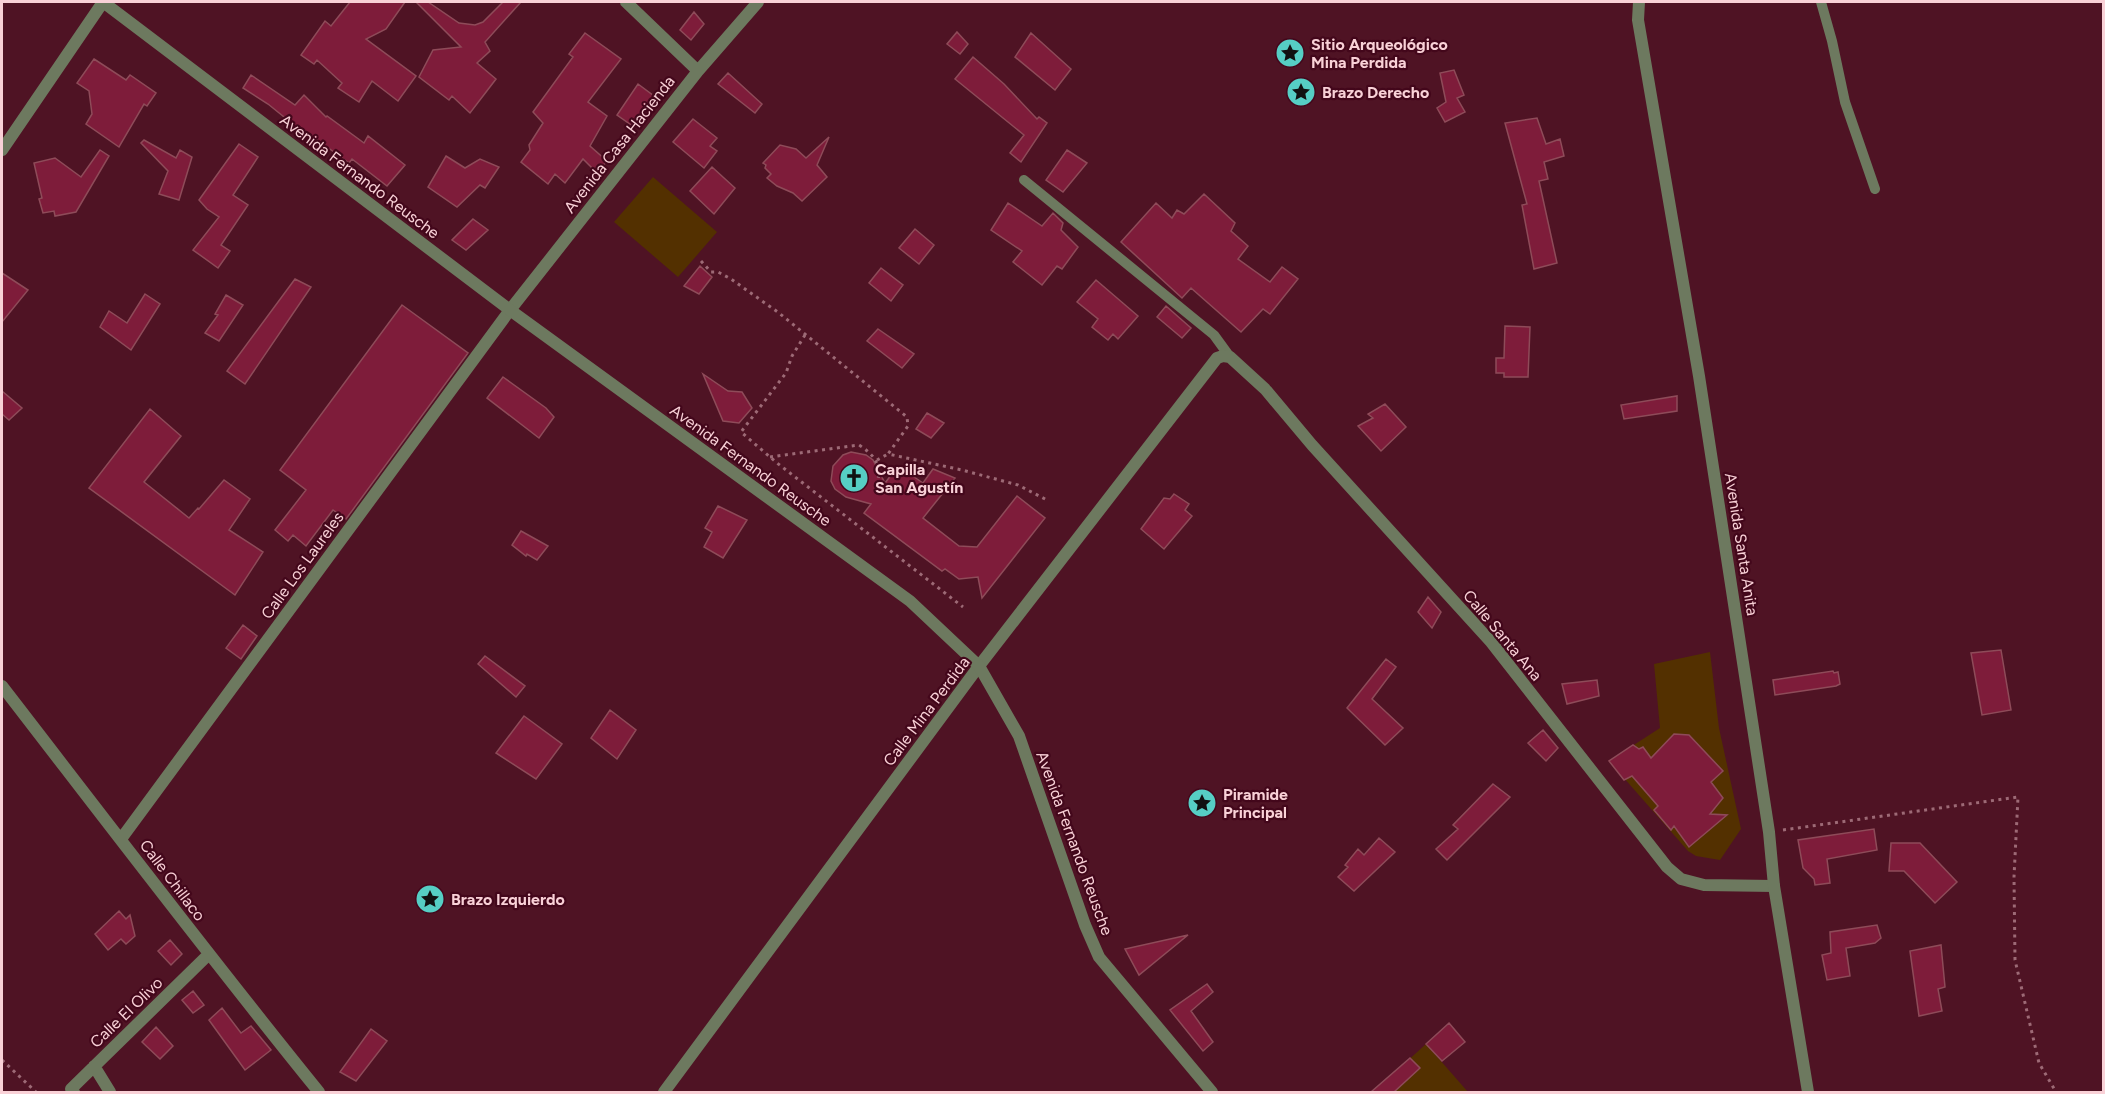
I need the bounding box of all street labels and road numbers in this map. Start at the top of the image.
street label: Avenida Casa Hacienda [560,72,679,217]
street label: Avenida Fernando Reusche [276,110,443,243]
street label: Avenida Fernando Reusche [666,401,835,530]
street label: Avenida Santa Anita [1721,471,1762,617]
street label: Calle Los Laureles [257,508,348,623]
street label: Calle Santa Ana [1459,586,1546,684]
street label: Calle Mina Perdida [879,653,974,770]
street label: Avenida Fernando Reusche [1032,749,1117,938]
street label: Calle Chillaco [136,836,209,925]
street label: Calle El Olivo [86,973,167,1052]

